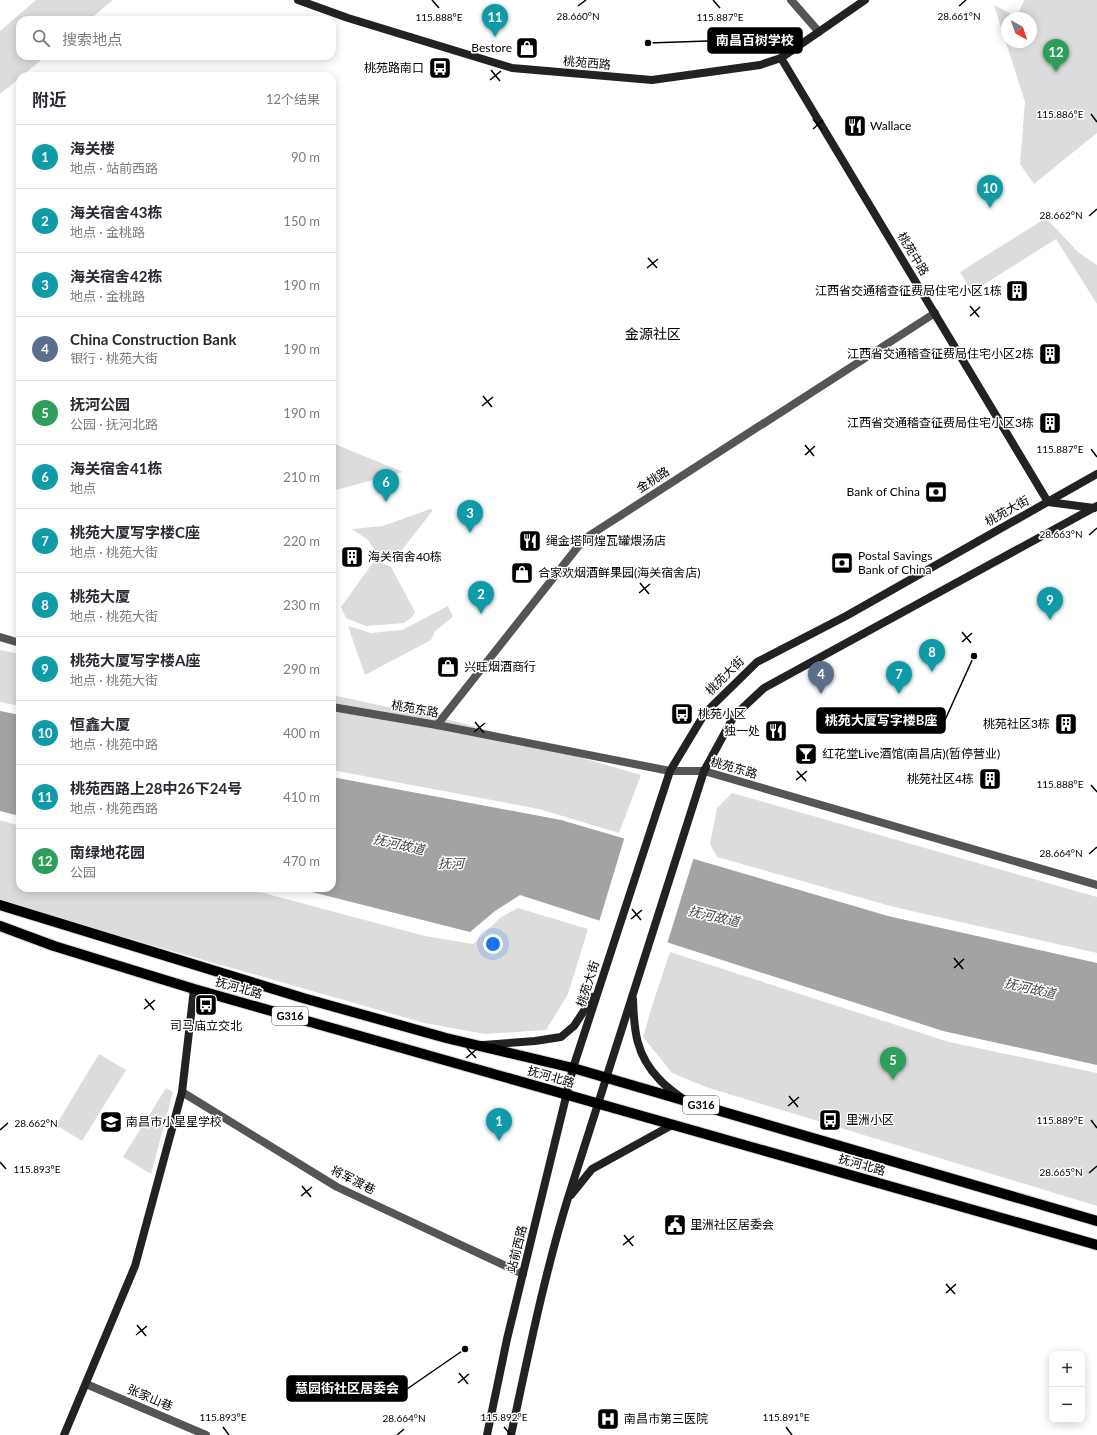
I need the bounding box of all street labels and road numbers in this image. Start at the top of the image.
street label: 桃苑西路 [562,53,612,72]
street label: 桃苑中路 [895,229,932,278]
street label: 金桃路 [634,463,672,496]
street label: 桃苑大街 [982,492,1031,529]
street label: 桃苑大街 [702,653,747,698]
street label: 桃苑东路 [390,697,440,720]
street label: 桃苑东路 [709,754,759,781]
street label: 桃苑大街 [573,959,602,1009]
street label: 抚河北路 [214,974,264,1001]
road number: G316 [272,1007,308,1025]
street label: 抚河北路 [526,1063,576,1090]
road number: G316 [683,1096,719,1114]
street label: 抚河北路 [837,1151,887,1178]
street label: 将军渡巷 [328,1162,378,1197]
street label: 站前西路 [503,1224,530,1274]
street label: 张家山巷 [125,1381,175,1414]

